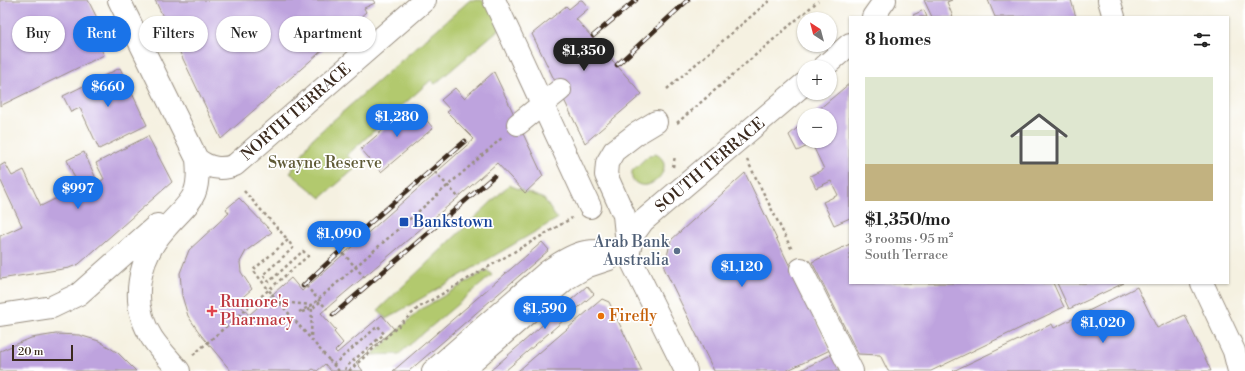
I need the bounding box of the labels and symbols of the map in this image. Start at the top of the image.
north arrow [797,12,837,52]
pin: $1,350 [551,38,617,72]
street label: NORTH TERRACE [237,59,355,165]
pin: $660 [84,74,132,108]
pin: $1,280 [364,104,430,138]
street label: SOUTH TERRACE [651,113,769,217]
park label: Swayne Reserve [268,153,382,173]
pin: $997 [54,176,102,210]
place label: Bankstown [412,212,493,232]
marker: Bankstown [398,216,410,228]
pin: $1,090 [306,221,372,255]
place label: Arab Bank Australia [592,232,671,270]
marker: Arab Bank Australia [672,246,682,256]
pin: $1,120 [709,254,775,288]
place label: Rumore's Pharmacy [220,292,294,330]
pin: $1,590 [512,296,578,330]
marker: Rumore's Pharmacy [207,306,217,316]
place label: Firefly [609,306,657,326]
pin: $1,020 [1070,310,1136,344]
marker: Firefly [596,311,606,321]
scale bar [12,343,73,362]

